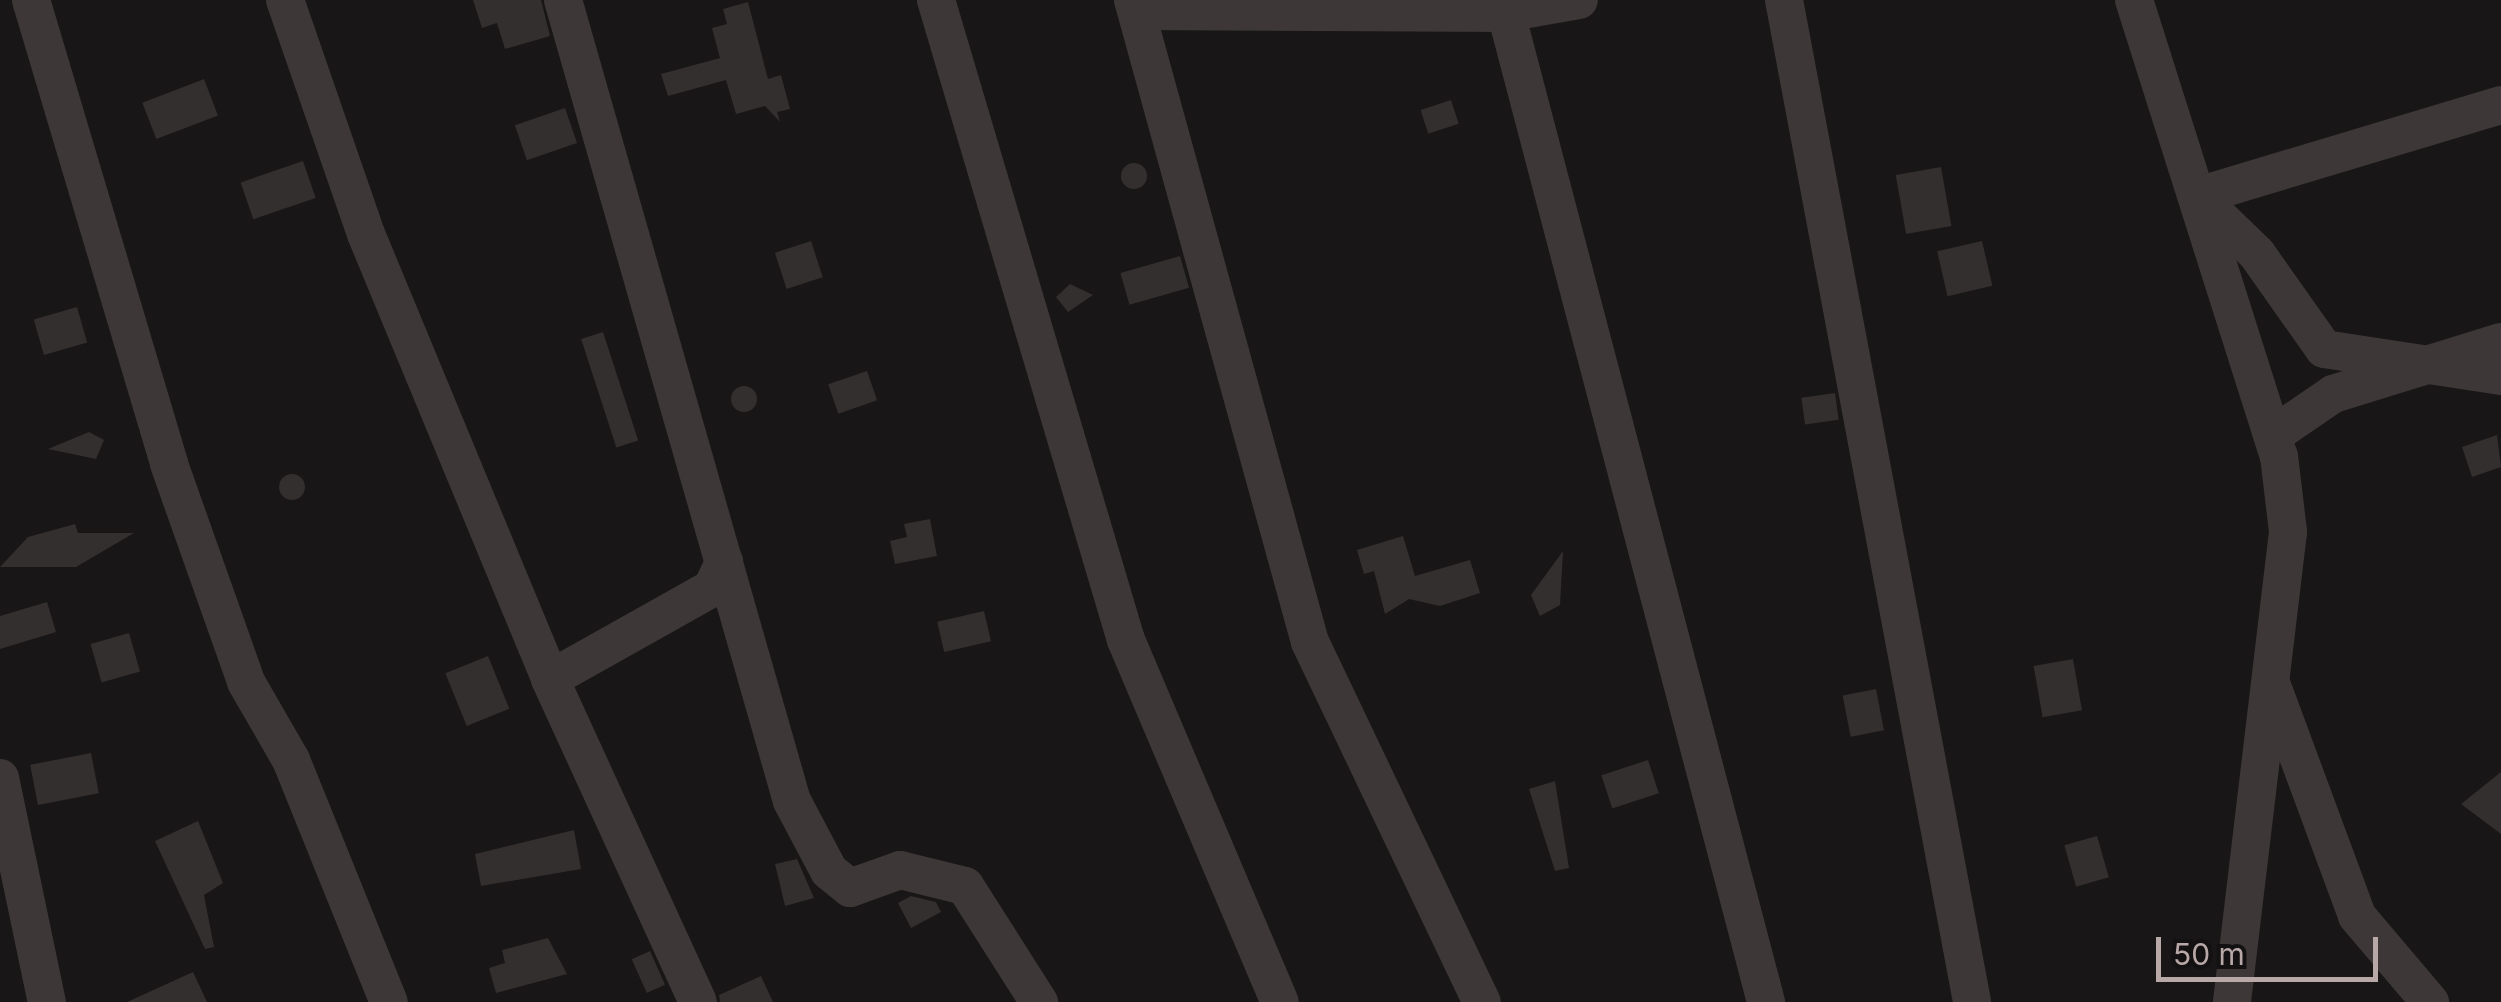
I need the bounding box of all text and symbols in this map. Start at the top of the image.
scale bar [2161,917,2384,979]
text: 50 m [2173,936,2245,972]

